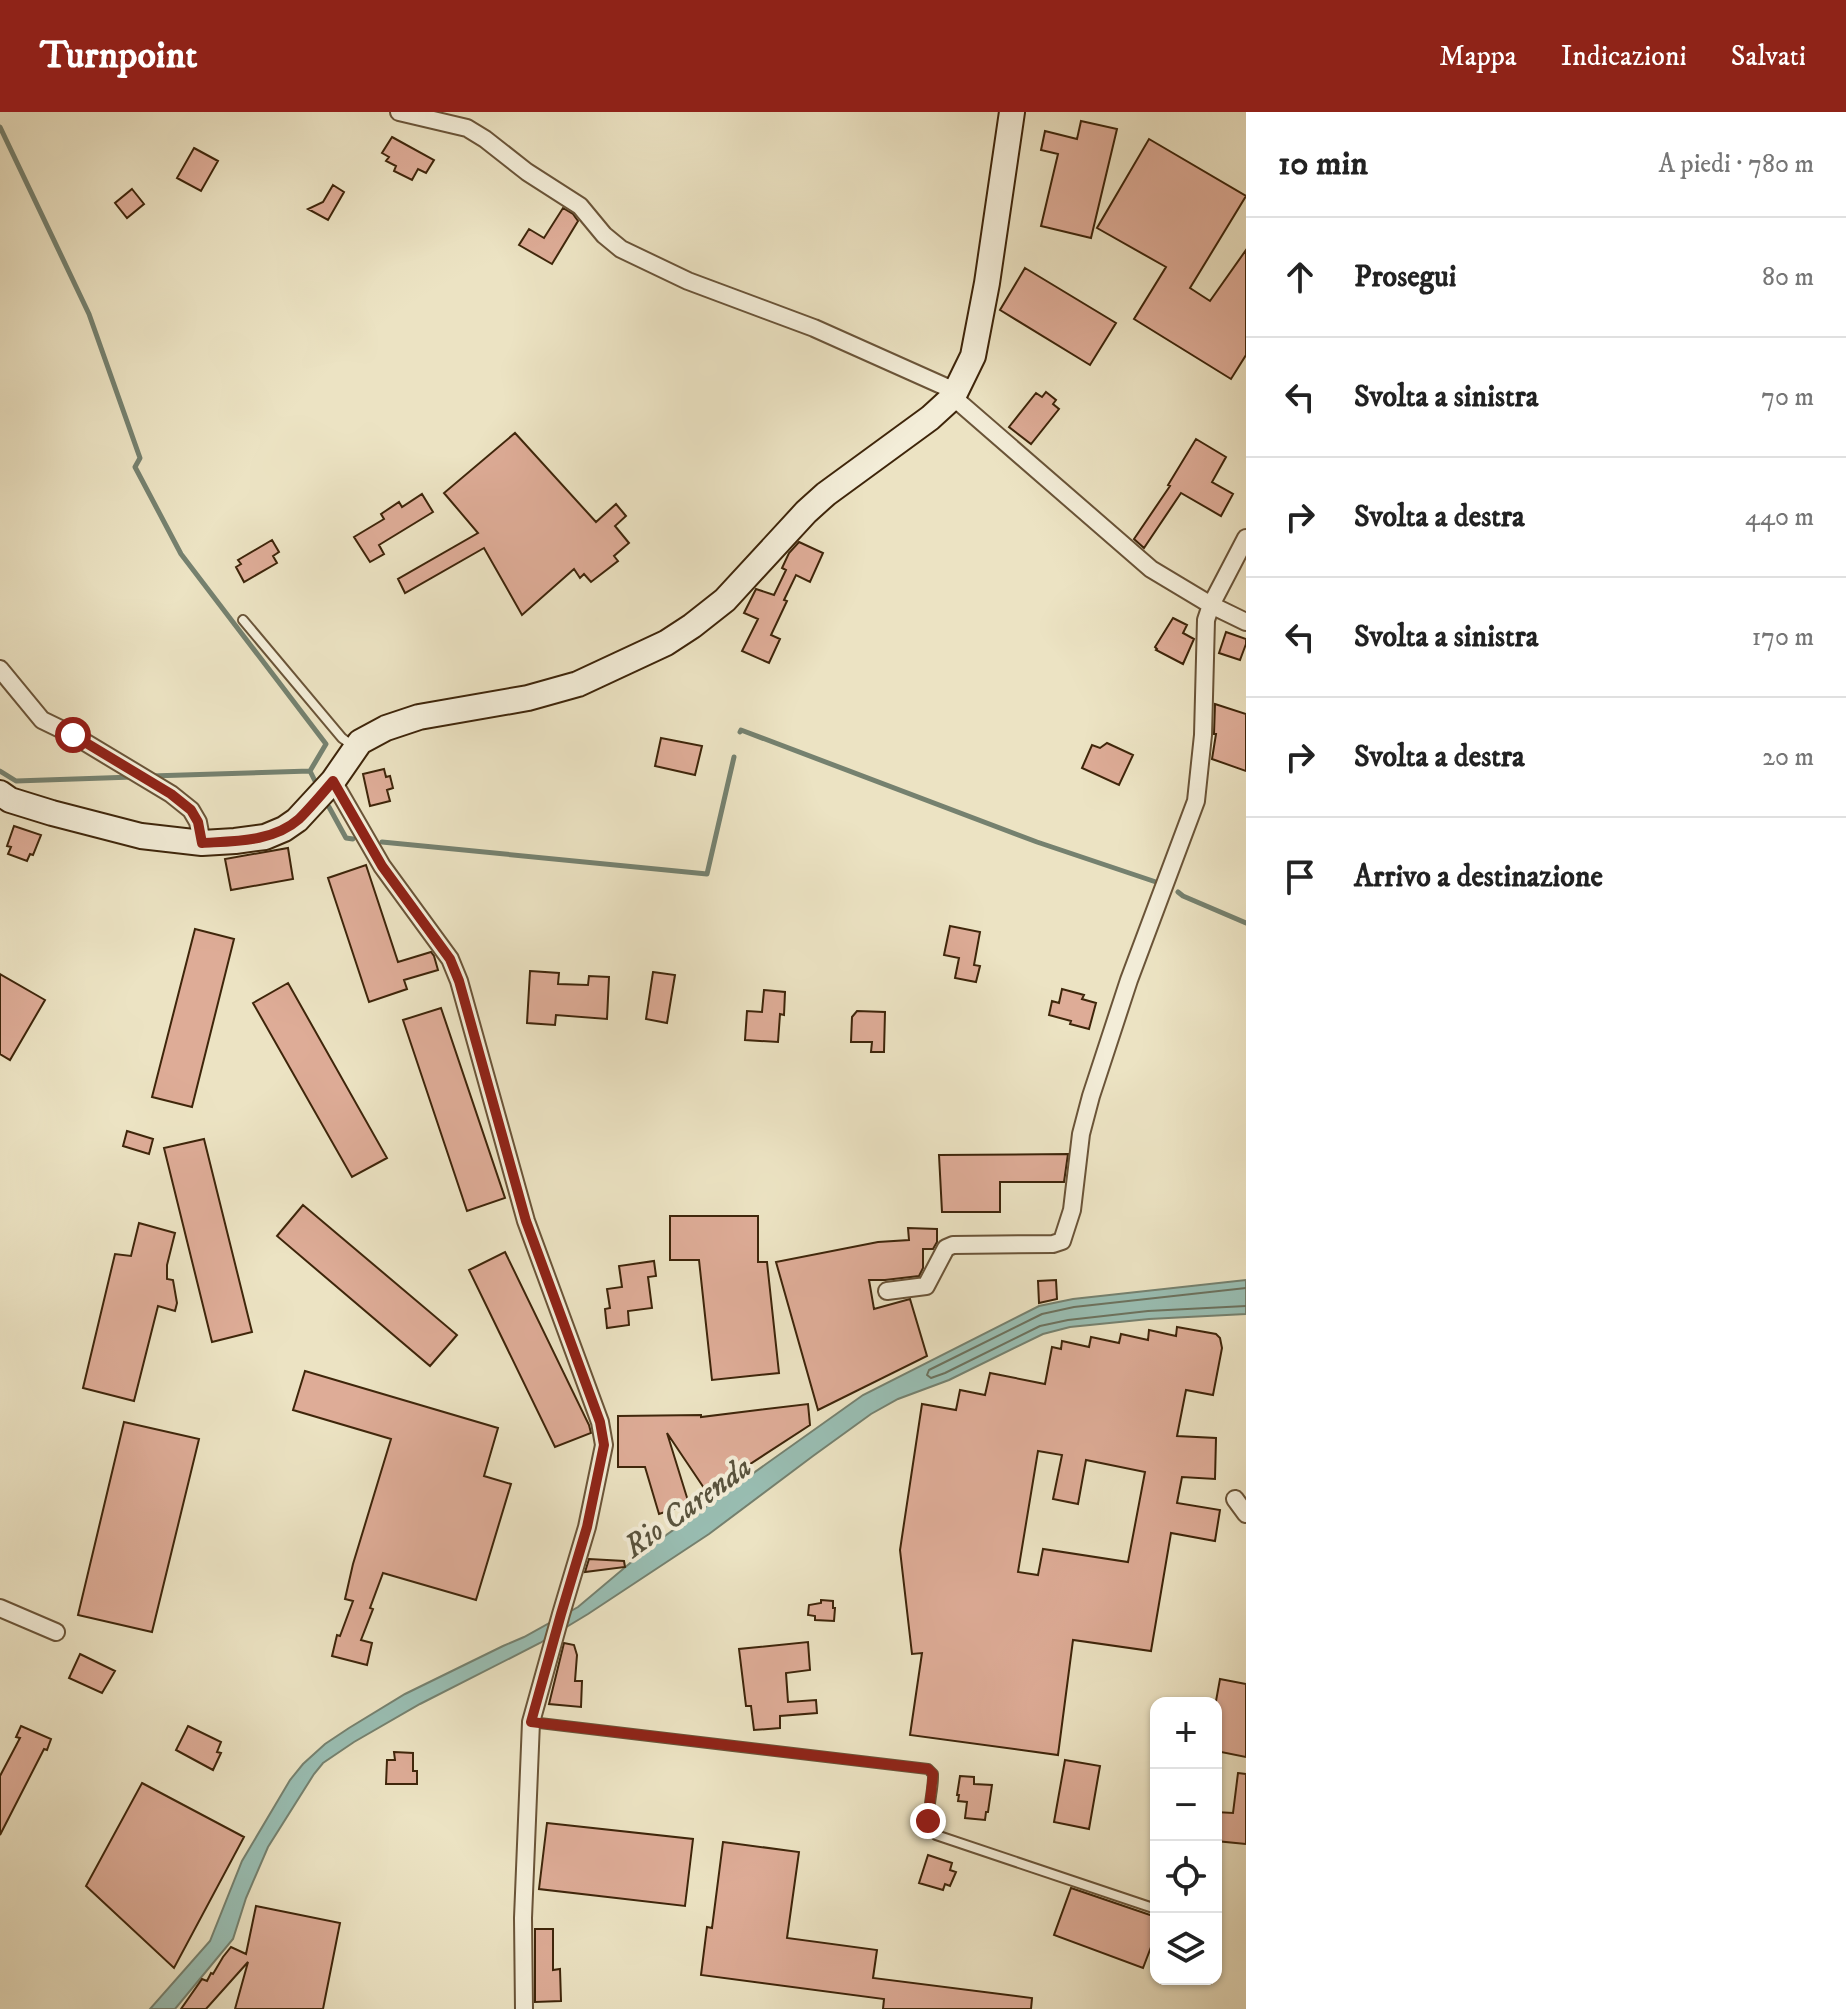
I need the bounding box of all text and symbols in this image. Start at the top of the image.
text: Turnpoint [40,32,198,80]
text: Mappa [1439,39,1517,74]
text: Indicazioni [1561,39,1687,74]
text: Salvati [1731,39,1806,74]
text: 10 min [1278,143,1368,185]
text: A piedi · 780 m [1658,148,1814,181]
icon: ahead [1278,255,1322,299]
text: Prosegui [1354,259,1456,296]
text: 80 m [1762,261,1814,294]
icon: left [1278,375,1322,419]
text: Svolta a sinistra [1354,379,1539,416]
text: 70 m [1761,381,1814,414]
icon: right [1278,495,1322,539]
text: Svolta a destra [1354,499,1525,536]
text: 440 m [1745,501,1814,534]
icon: left [1278,615,1322,659]
text: Svolta a sinistra [1354,619,1539,656]
text: 170 m [1752,621,1814,654]
route start [55,717,91,753]
icon: right [1278,735,1322,779]
text: Svolta a destra [1354,739,1525,776]
text: 20 m [1762,741,1814,774]
icon: arrive [1278,855,1322,899]
text: Arrivo a destinazione [1354,859,1603,896]
water label: Rio Carenda [615,1448,760,1568]
map controls [1150,1697,1222,1985]
button: + [1150,1697,1222,1769]
button: − [1150,1769,1222,1841]
route end [910,1803,946,1839]
button: locate [1150,1841,1222,1913]
button: layers [1150,1913,1222,1985]

